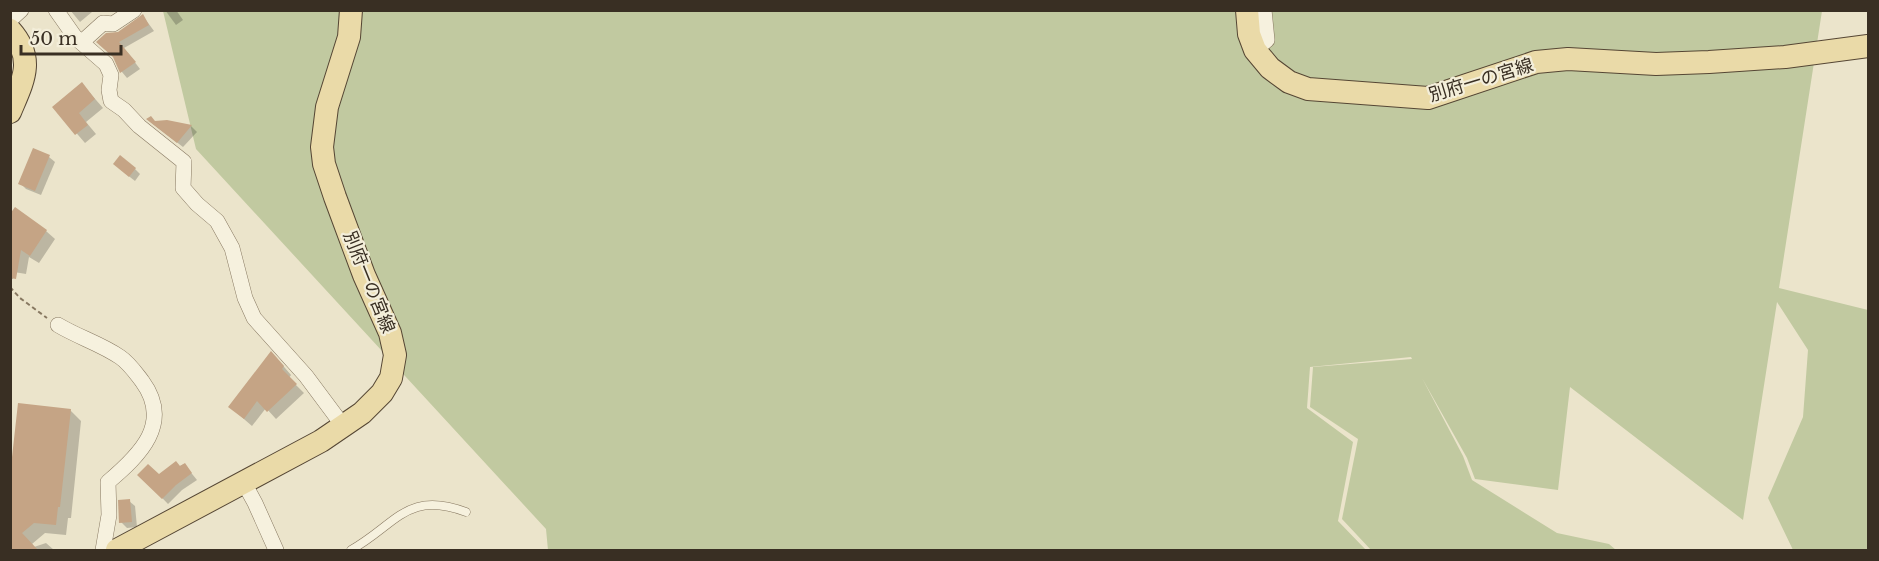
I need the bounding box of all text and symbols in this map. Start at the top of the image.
scale bar [21,18,122,56]
text: 50 m [30,28,78,50]
street label: 別府一の宮線 [1426,54,1536,106]
street label: 別府一の宮線 [339,228,399,336]

